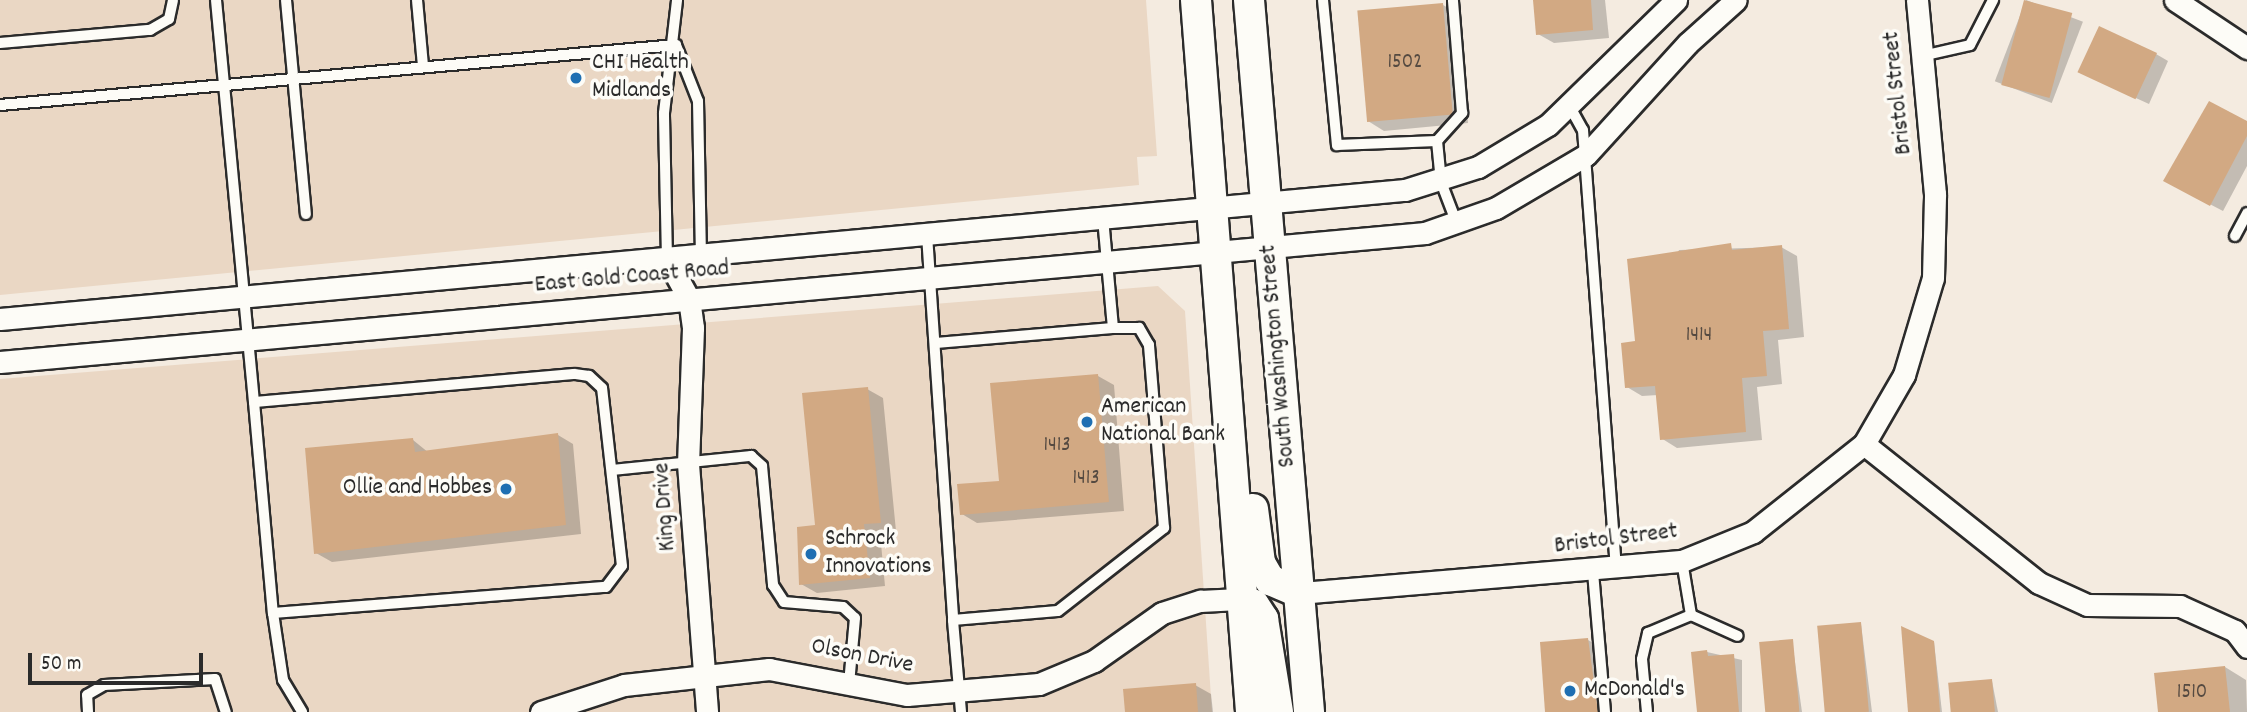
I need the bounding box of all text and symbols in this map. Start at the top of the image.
street label: Bristol Street [1878,30,1920,156]
place label: CHI Health Midlands [592,50,689,106]
house number: 1502 [1388,50,1422,76]
marker: CHI Health Midlands [566,68,586,88]
street label: South Washington Street [1255,243,1303,469]
street label: East Gold Coast Road [534,255,730,301]
house number: 1414 [1686,323,1712,349]
place label: American National Bank [1101,394,1225,450]
marker: American National Bank [1079,414,1095,430]
house number: 1413 [1043,433,1071,459]
street label: King Drive [649,462,683,552]
house number: 1413 [1072,466,1100,492]
place label: Ollie and Hobbes [343,475,492,503]
marker: Ollie and Hobbes [498,481,514,497]
street label: Bristol Street [1553,518,1679,562]
place label: Schrock Innovations [825,526,932,582]
marker: Schrock Innovations [803,546,819,562]
street label: Olson Drive [809,633,915,681]
scale bar [32,638,206,682]
text: 50 m [41,650,81,680]
place label: McDonald's [1584,677,1685,705]
house number: 1510 [2177,680,2207,706]
marker: McDonald's [1562,683,1578,699]

